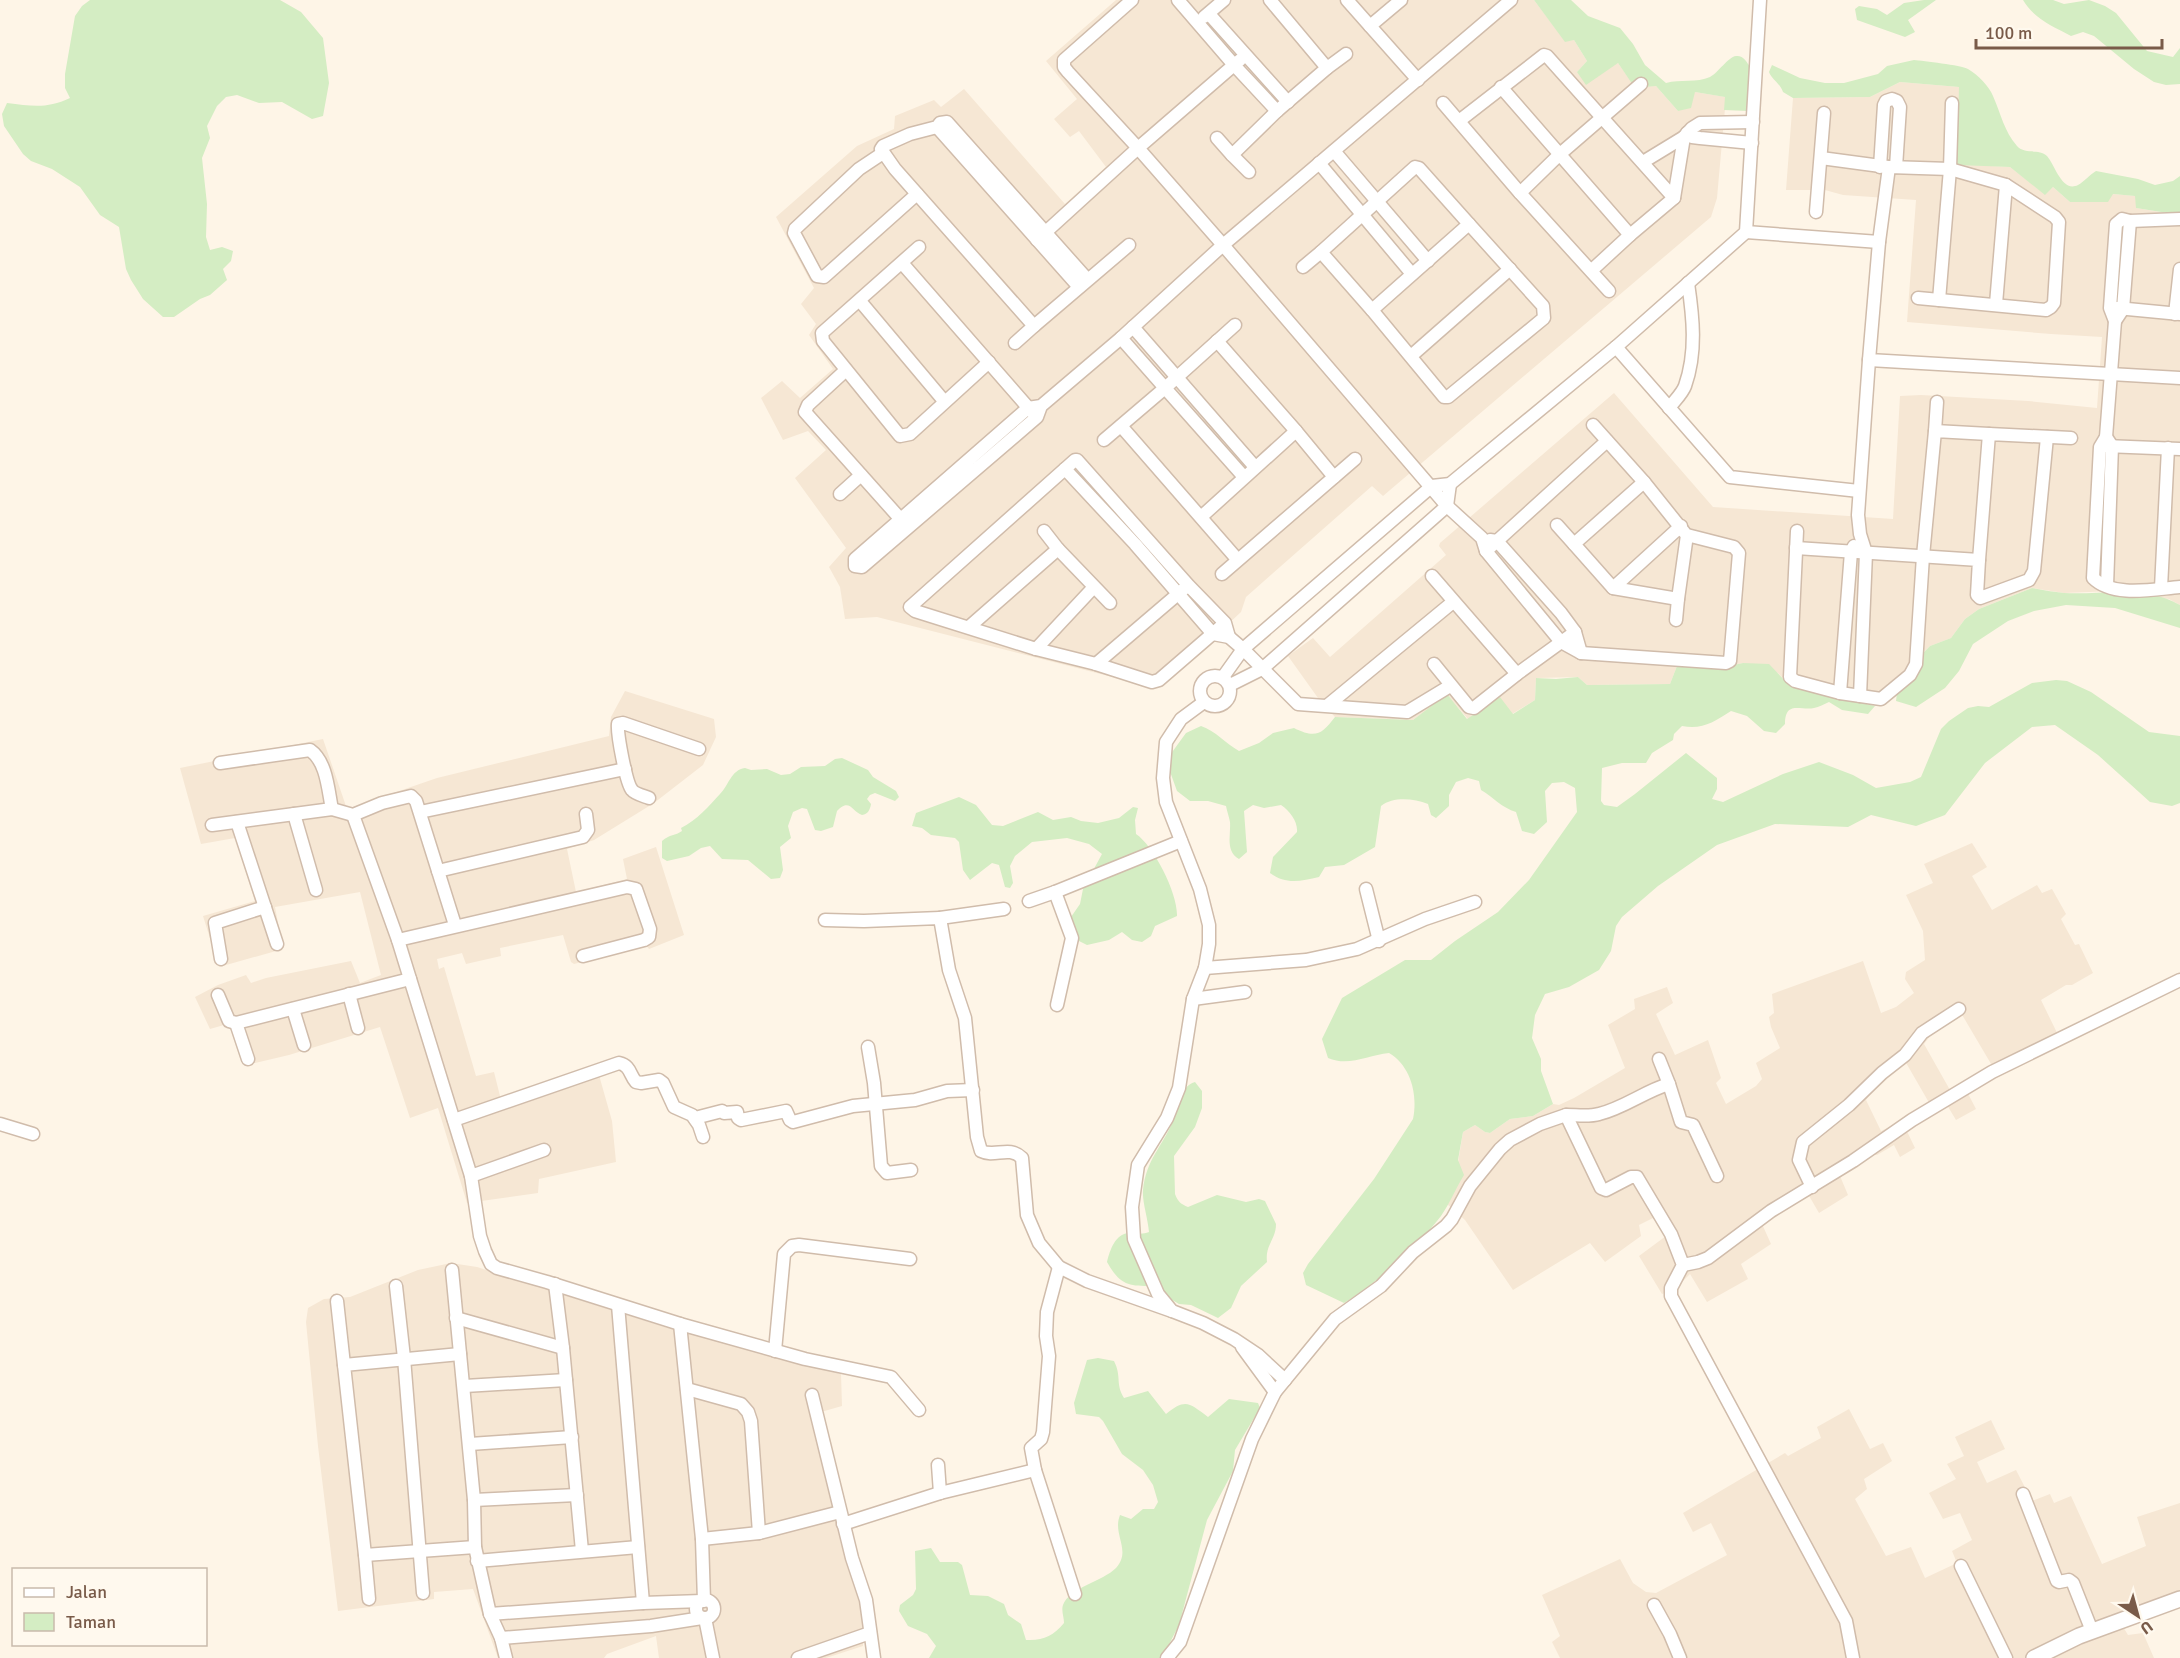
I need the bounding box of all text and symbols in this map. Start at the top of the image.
scale bar [1976,12,2162,50]
text: 100 m [1985,22,2032,44]
legend [12,1568,207,1646]
text: Jalan [66,1581,107,1603]
north arrow [2108,1586,2168,1646]
text: Taman [66,1611,116,1633]
text: U [2136,1616,2156,1639]

